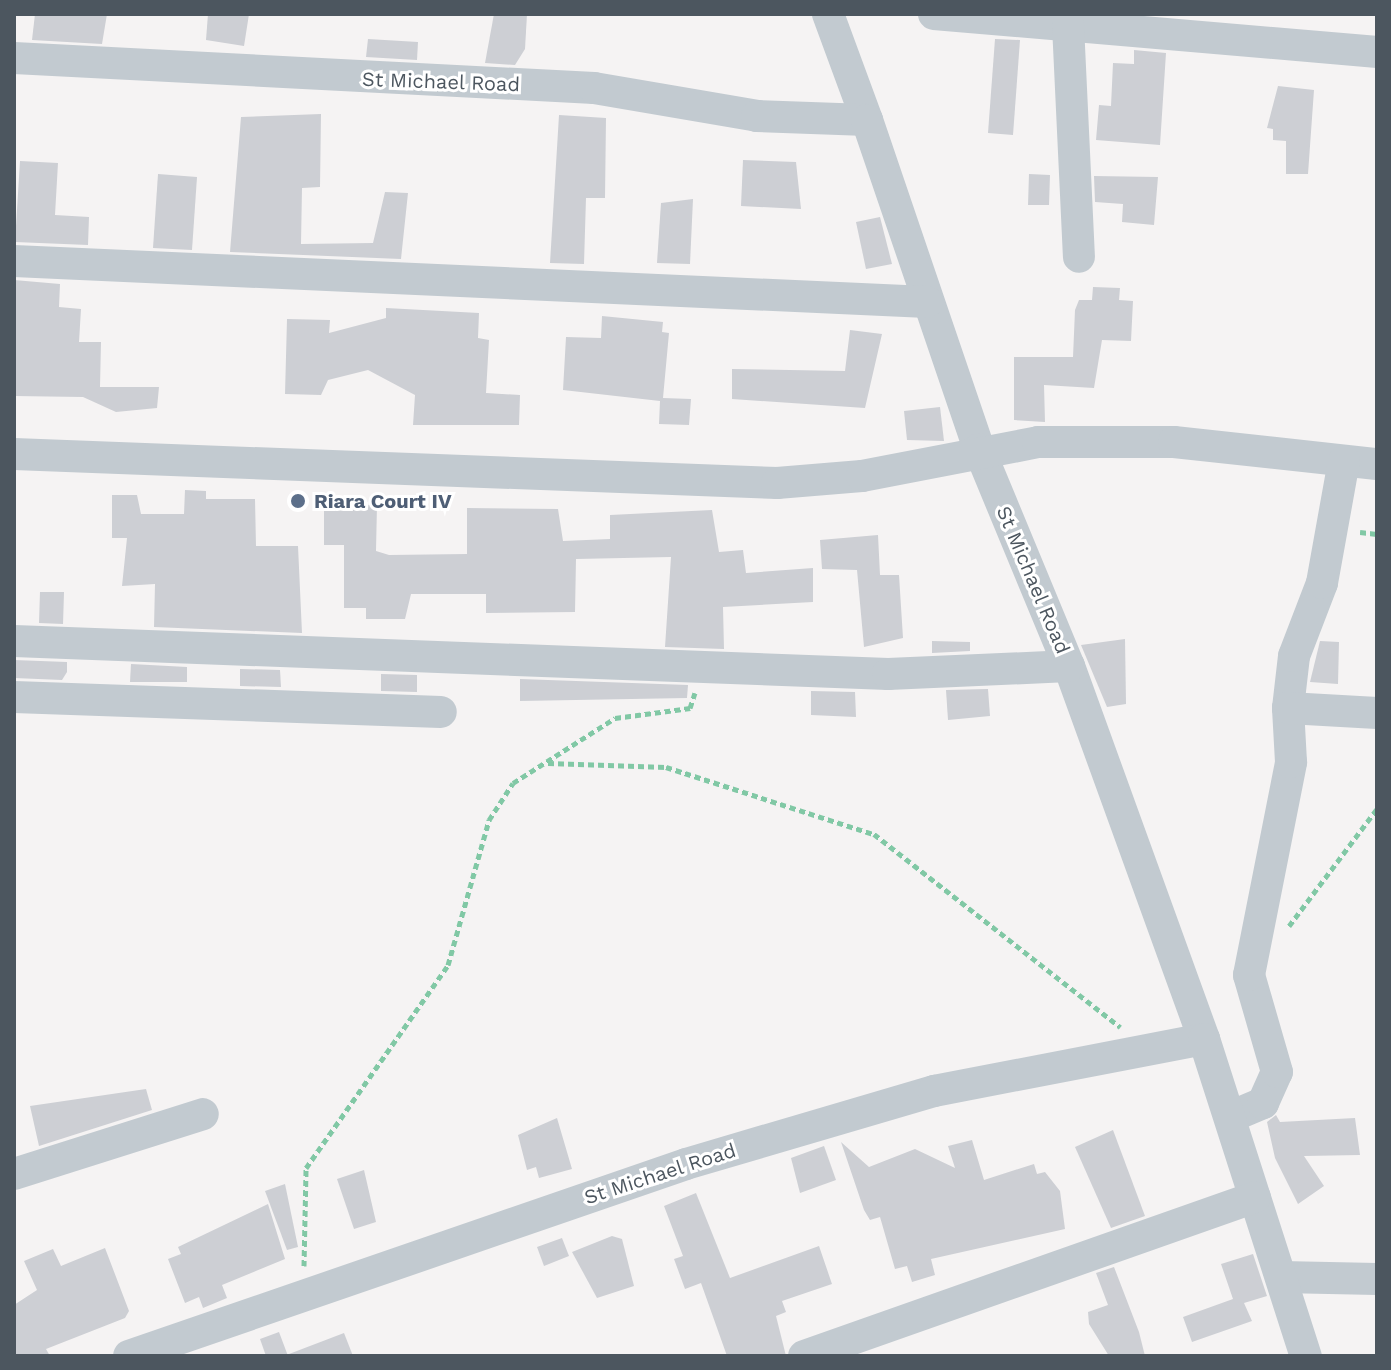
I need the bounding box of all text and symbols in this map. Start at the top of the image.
street label: St Michael Road [361,67,521,97]
place label: Riara Court IV [314,489,452,513]
marker: Riara Court IV [289,492,307,510]
street label: St Michael Road [991,502,1075,658]
street label: St Michael Road [581,1138,739,1210]

